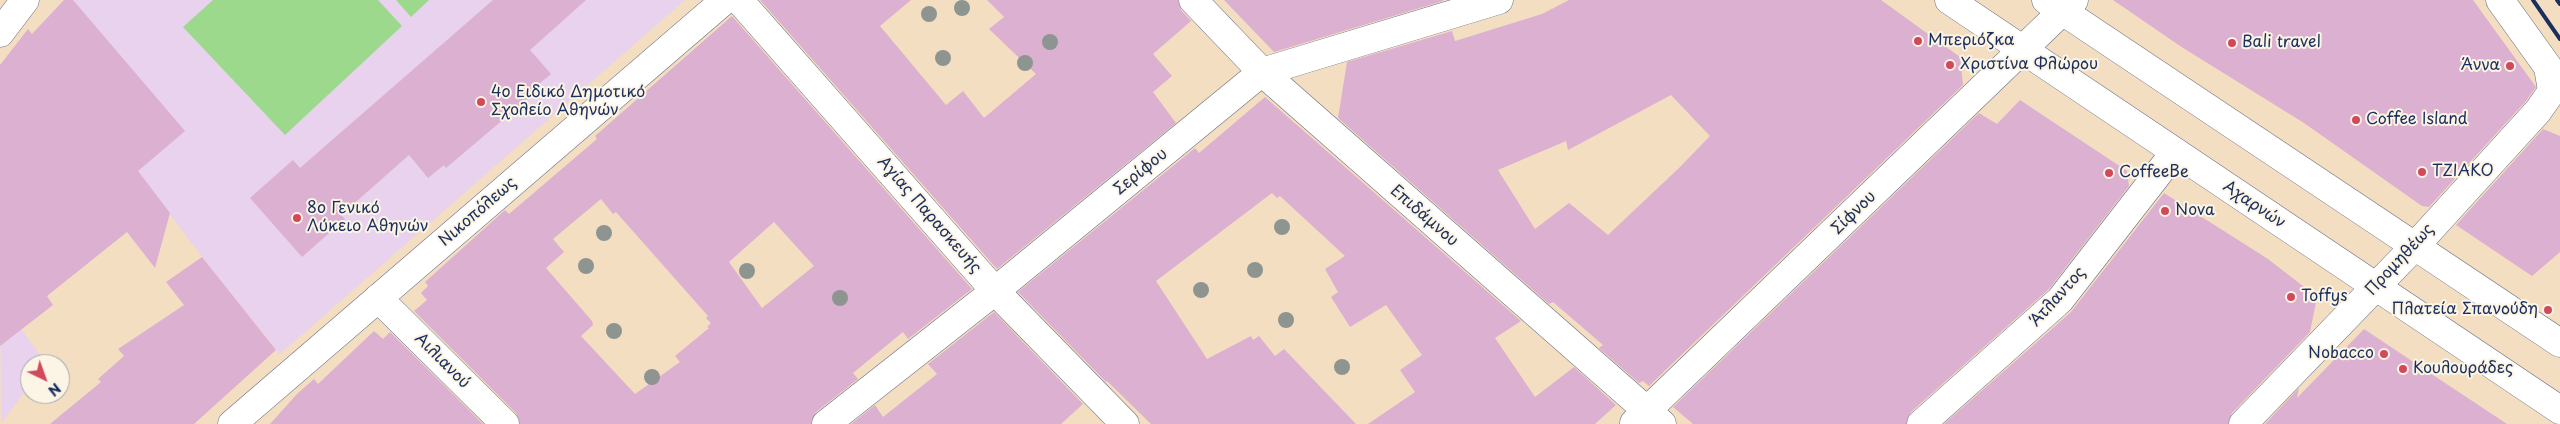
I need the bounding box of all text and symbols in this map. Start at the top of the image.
place label: Μπεριόζκα [1928,31,2015,51]
place label: Bali travel [2242,33,2321,53]
marker: Μπεριόζκα [1912,35,1924,47]
marker: Bali travel [2226,37,2238,49]
place label: Χριστίνα Φλώρου [1960,55,2098,75]
place label: Άννα [2461,56,2500,76]
marker: Χριστίνα Φλώρου [1944,59,1956,71]
marker: Άννα [2504,60,2516,72]
place label: 4ο Ειδικό Δημοτικό Σχολείο Αθηνών [491,83,645,121]
marker: 4ο Ειδικό Δημοτικό Σχολείο Αθηνών [475,96,487,108]
place label: Coffee Island [2366,110,2468,130]
marker: Coffee Island [2350,114,2362,126]
street label: Σερίφου [1110,145,1172,199]
street label: Αγίας Παρασκευής [873,153,985,277]
place label: ΤΖΙΑΚΟ [2432,162,2494,182]
place label: CoffeeBe [2119,163,2189,183]
marker: ΤΖΙΑΚΟ [2416,166,2428,178]
marker: CoffeeBe [2103,167,2115,179]
street label: Νικοπόλεως [435,173,521,251]
street label: Αχαρνών [2219,177,2289,233]
street label: Επιδάμνου [1386,181,1462,251]
street label: Σίφνου [1828,187,1880,239]
place label: 8ο Γενικό Λύκειο Αθηνών [307,199,429,237]
place label: Nova [2175,201,2215,221]
marker: Nova [2159,205,2171,217]
marker: 8ο Γενικό Λύκειο Αθηνών [291,212,303,224]
street label: Προμηθέως [2362,220,2438,300]
street label: Άτλαντος [2026,263,2090,331]
place label: Toffys [2301,287,2347,307]
marker: Toffys [2285,291,2297,303]
place label: Πλατεία Σπανούδη [2391,300,2538,320]
marker: Πλατεία Σπανούδη [2542,304,2554,316]
street label: Αιλιανού [410,329,474,393]
place label: Nobacco [2308,344,2374,364]
marker: Nobacco [2378,348,2390,360]
north arrow [20,354,70,404]
place label: Κουλουράδες [2413,359,2513,379]
marker: Κουλουράδες [2397,363,2409,375]
text: N [44,378,66,401]

